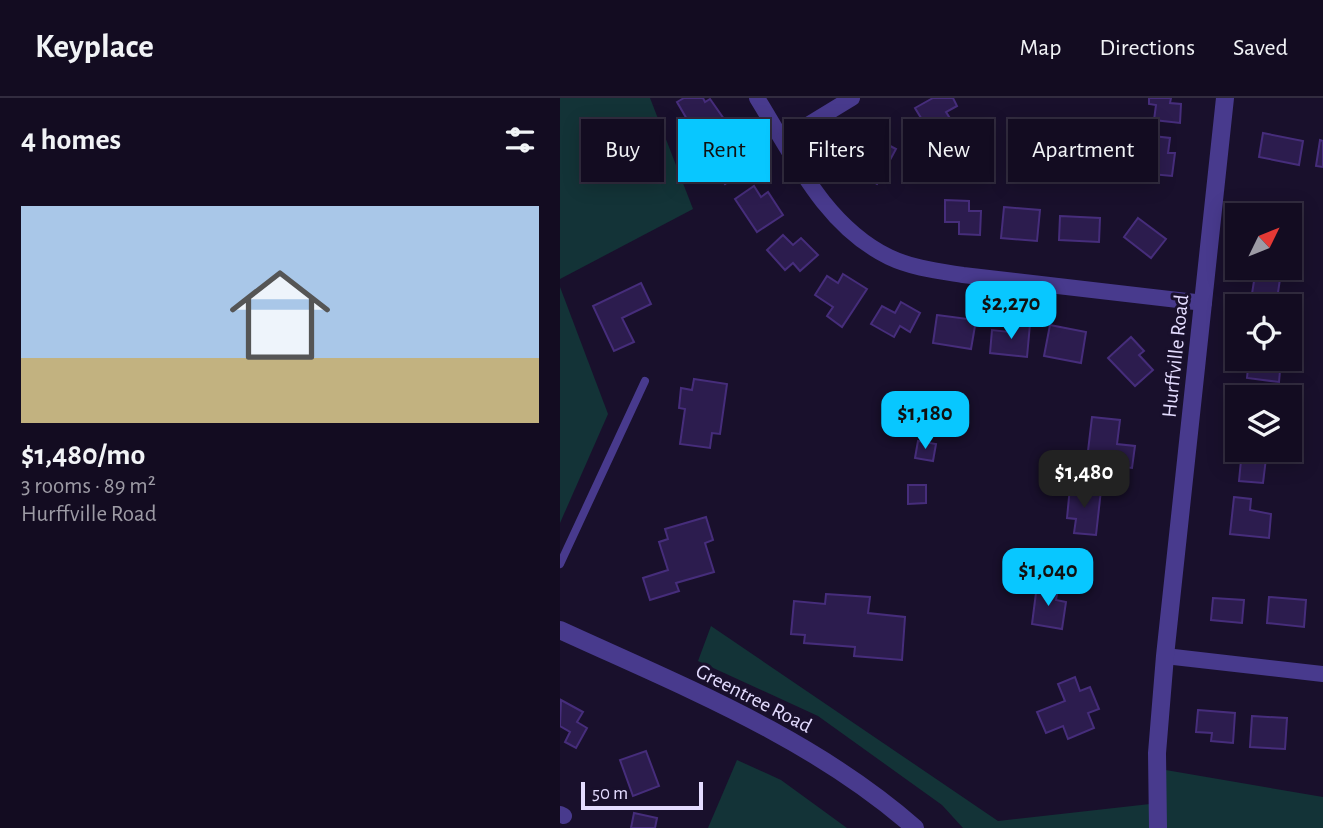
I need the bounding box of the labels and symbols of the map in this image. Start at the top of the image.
north arrow [1225,203,1302,280]
pin: $2,270 [954,282,1068,341]
street label: Hurffville Road [1159,293,1192,419]
pin: $1,180 [868,392,982,451]
pin: $1,480 [1027,450,1141,510]
pin: $1,040 [991,548,1105,608]
street label: Greentree Road [692,660,815,737]
scale bar [581,779,704,811]

